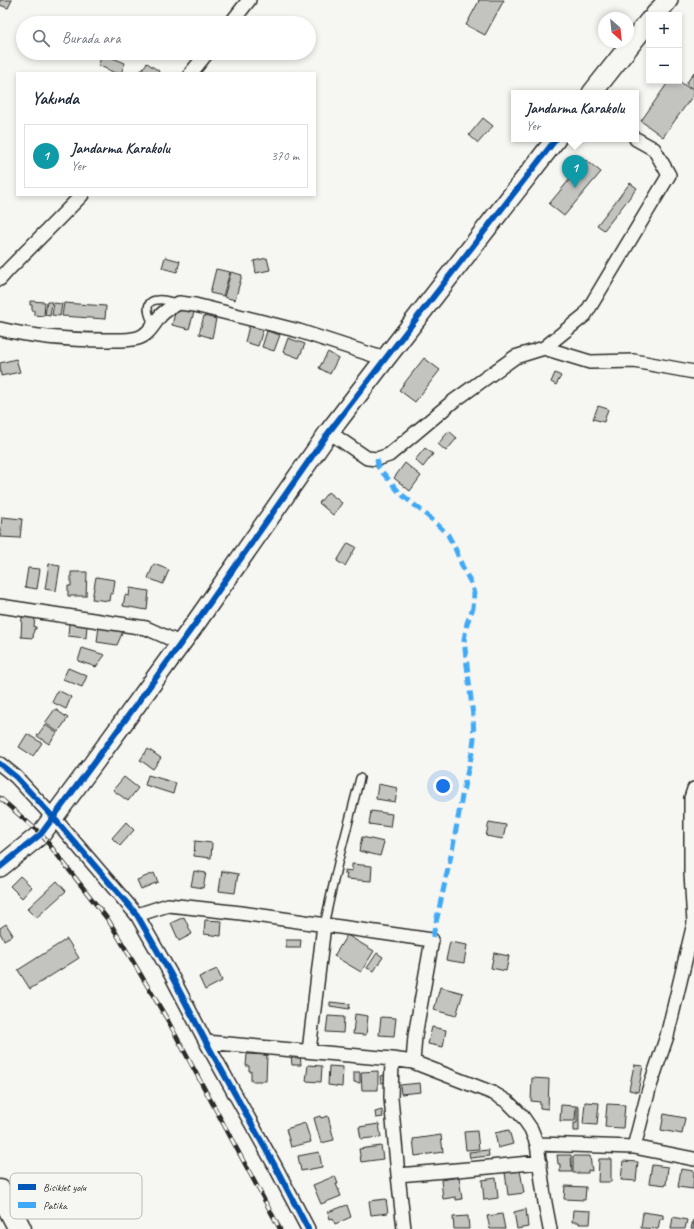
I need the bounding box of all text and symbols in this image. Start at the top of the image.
north arrow [598,12,634,48]
map controls [646,12,682,84]
button: + [646,12,682,48]
search box [16,16,316,60]
icon: search [30,27,52,49]
text: Burada ara [62,29,120,48]
button: − [646,48,682,84]
text: Yakında [32,88,79,109]
popup [511,90,639,142]
text: Jandarma Karakolu [526,99,624,118]
text: Yer [526,118,540,134]
text: Jandarma Karakolu [71,139,170,158]
text: 1 [43,148,49,164]
text: 370 m [271,148,299,164]
pin: 1 [562,155,588,188]
text: Yer [71,158,86,174]
your location [433,776,453,796]
legend [10,1173,142,1219]
text: Bisiklet yolu [43,1180,87,1194]
text: Patika [43,1198,68,1212]

